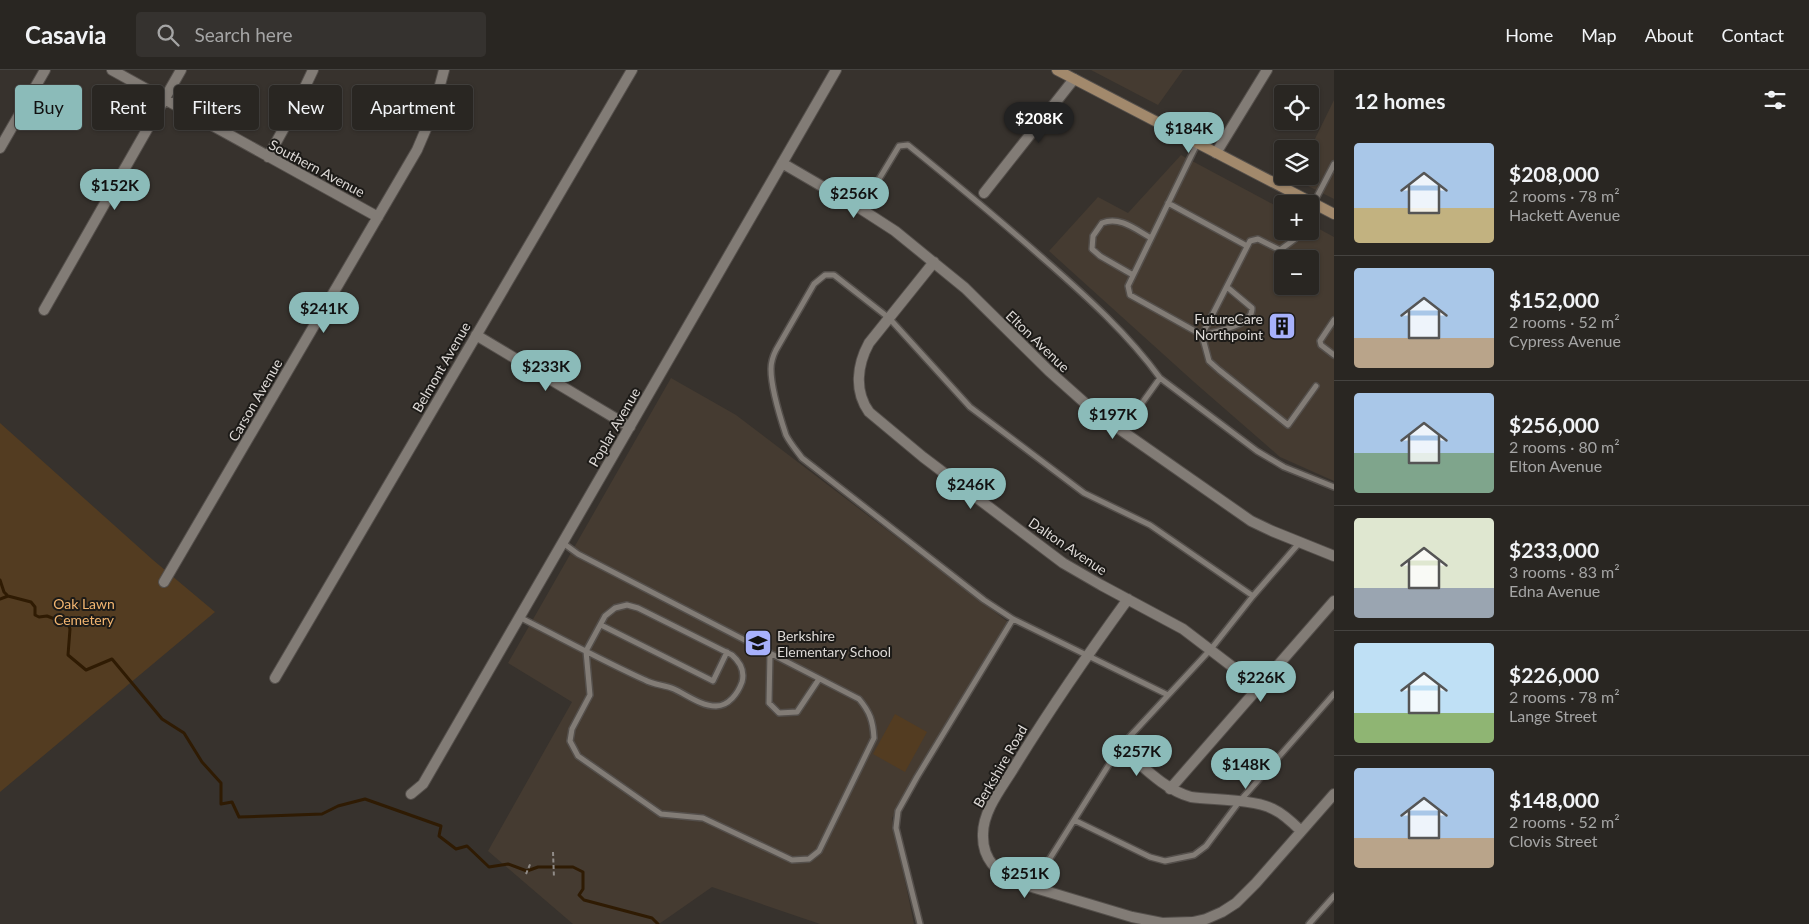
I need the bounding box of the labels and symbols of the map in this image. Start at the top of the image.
pin: $208K [1004,102,1074,144]
pin: $184K [1154,112,1224,154]
street label: Southern Avenue [266,136,368,200]
pin: $152K [80,168,150,211]
pin: $256K [819,176,889,219]
pin: $241K [289,292,359,334]
street label: Elton Avenue [1003,307,1073,375]
place label: FutureCare Northpoint [1194,310,1263,343]
building icon: FutureCare Northpoint [1267,311,1297,341]
street label: Belmont Avenue [408,319,474,415]
pin: $233K [511,350,581,392]
street label: Carson Avenue [224,356,286,444]
street label: Poplar Avenue [585,384,643,470]
pin: $197K [1078,398,1148,440]
pin: $246K [936,468,1006,510]
street label: Dalton Avenue [1026,514,1110,578]
park label: Oak Lawn Cemetery [53,595,115,628]
place label: Berkshire Elementary School [777,627,891,660]
school or university icon: Berkshire Elementary School [743,628,773,658]
pin: $226K [1226,660,1296,703]
street label: Berkshire Road [969,722,1031,810]
pin: $257K [1102,734,1172,777]
pin: $148K [1211,748,1281,790]
pin: $251K [990,856,1060,899]

